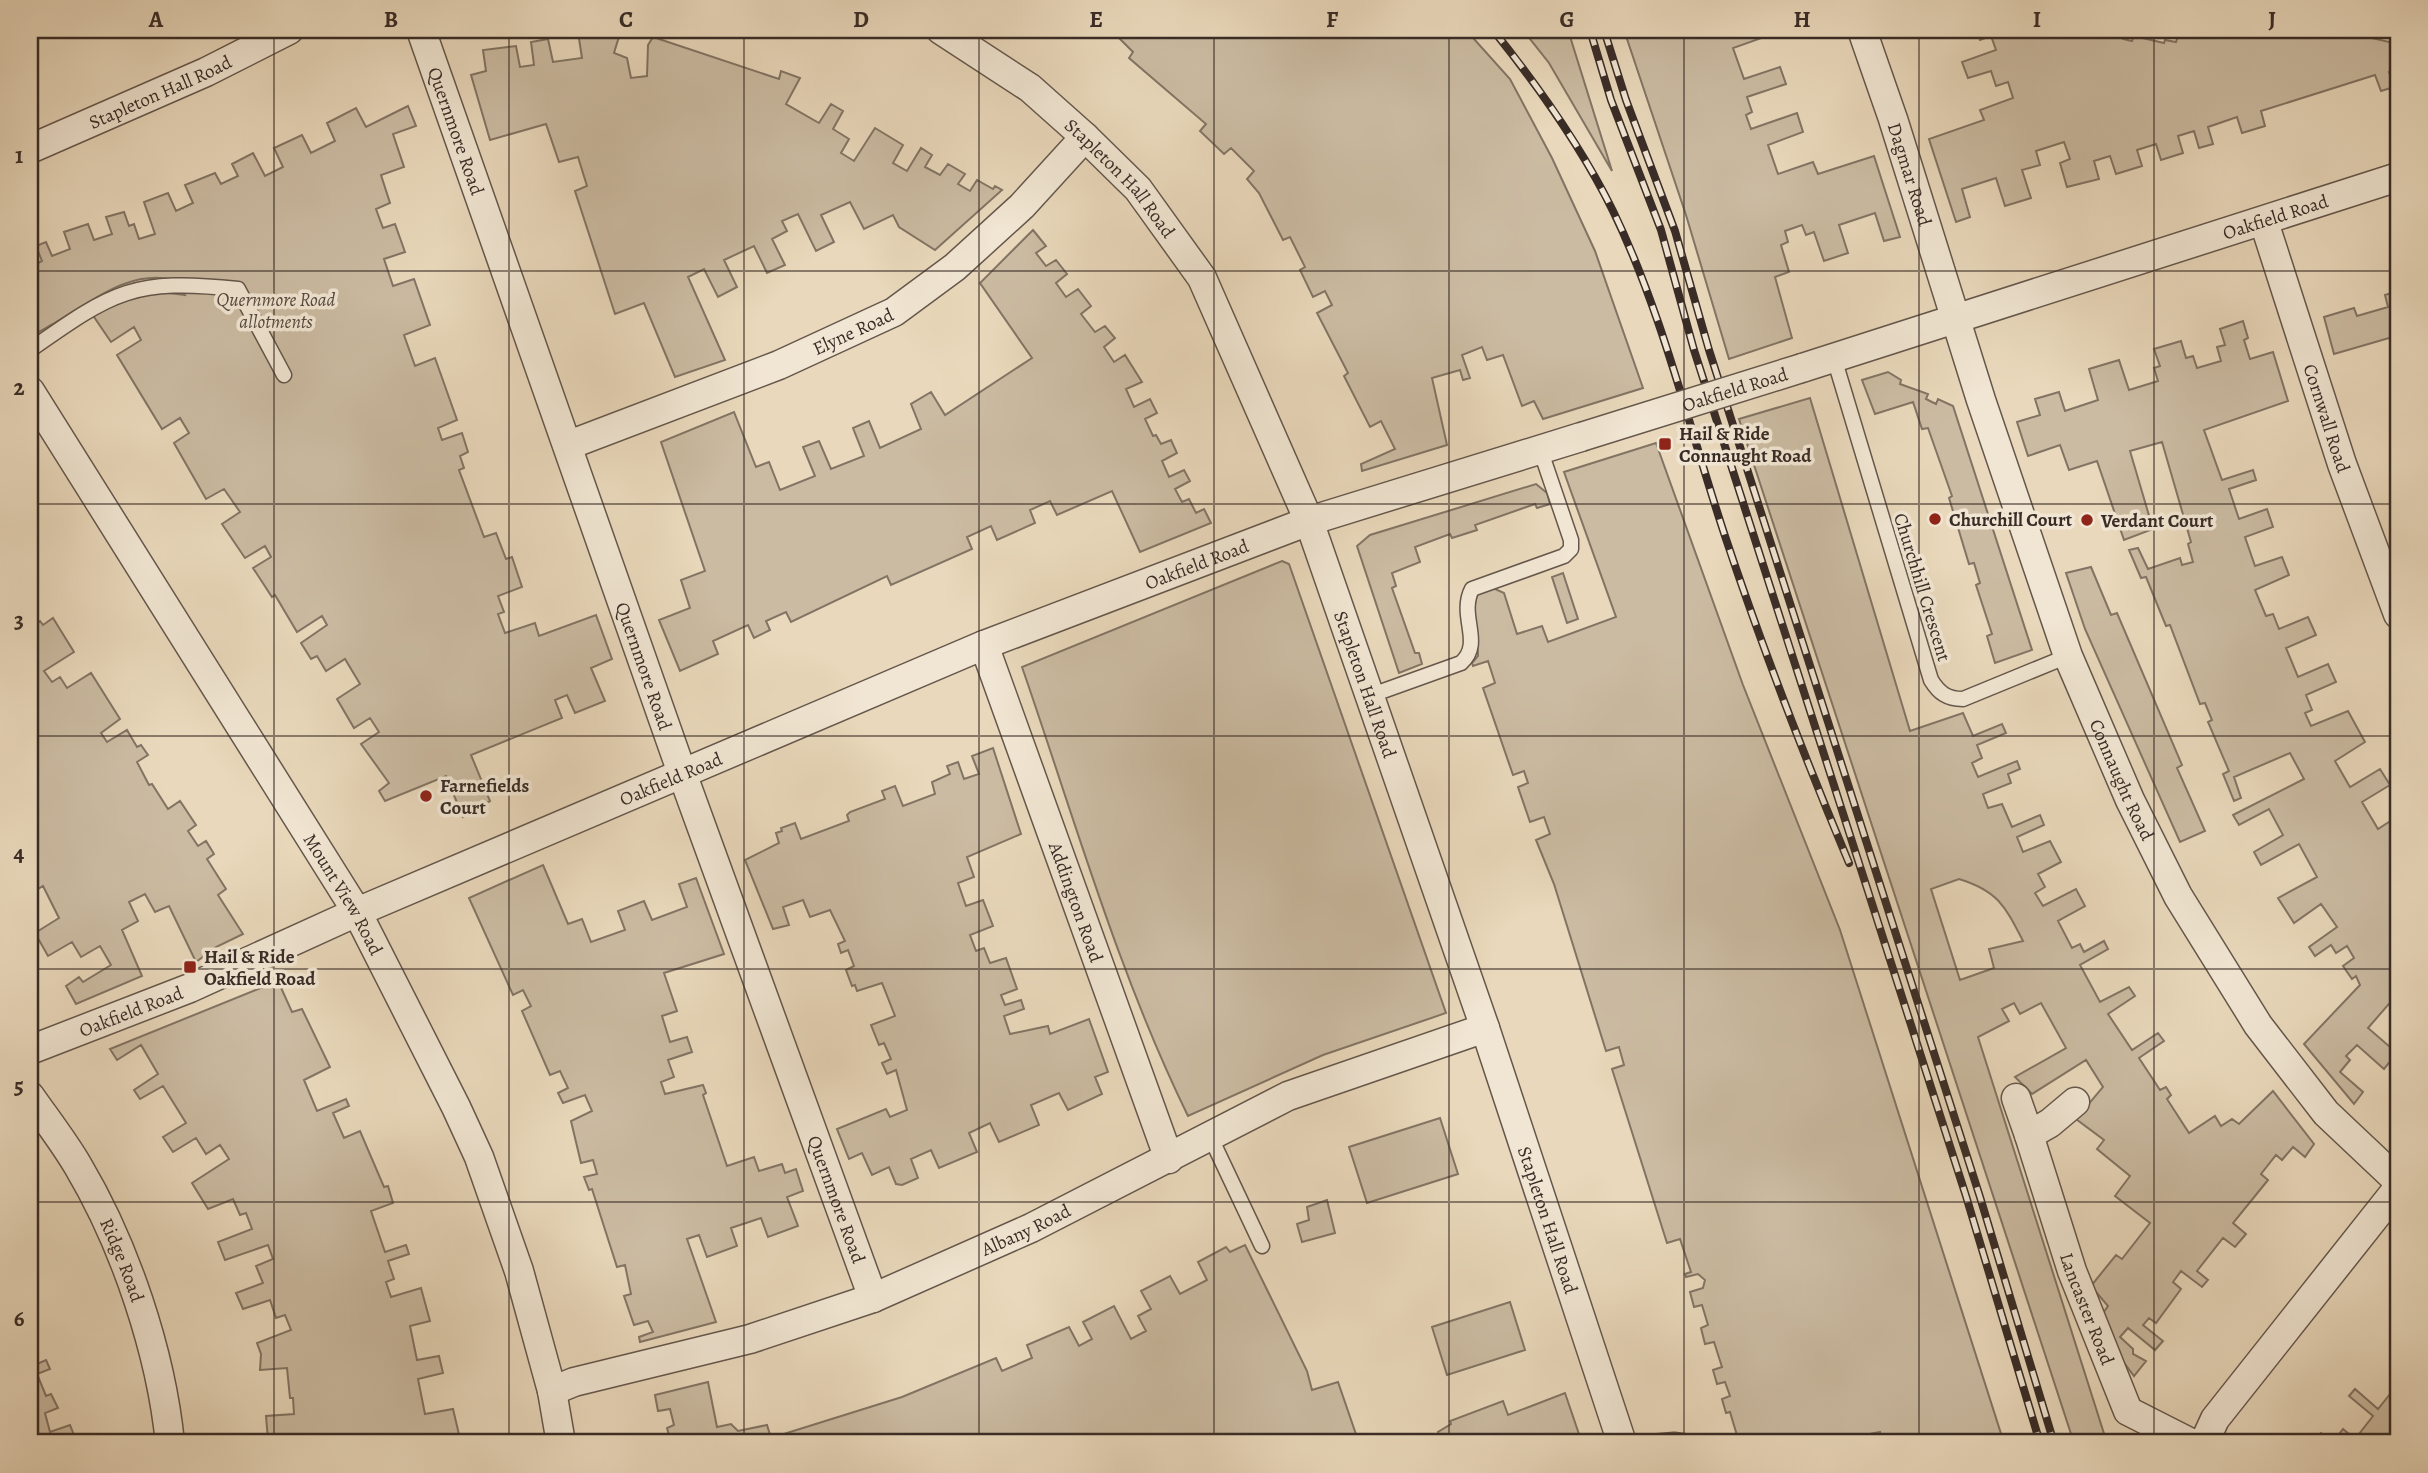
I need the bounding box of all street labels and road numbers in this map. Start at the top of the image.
street label: Stapleton Hall Road [85,49,237,136]
street label: Quernmore Road [421,64,490,200]
street label: Stapleton Hall Road [1059,113,1181,244]
street label: Dagmar Road [1881,119,1938,230]
street label: Oakfield Road [2220,188,2332,246]
street label: Elyne Road [808,302,899,362]
street label: Oakfield Road [1679,361,1792,419]
street label: Cornwall Road [2297,361,2356,477]
street label: Churchhill Crescent [1887,510,1957,665]
street label: Oakfield Road [1141,533,1253,596]
street label: Quernmore Road [609,599,678,735]
street label: Stapleton Hall Road [1327,608,1402,762]
street label: Connaught Road [2083,715,2160,846]
street label: Oakfield Road [616,746,727,813]
street label: Mount View Road [297,829,389,961]
street label: Addington Road [1042,838,1109,967]
street label: Oakfield Road [75,980,187,1044]
street label: Quernmore Road [801,1132,871,1268]
street label: Stapleton Hall Road [1511,1143,1584,1298]
street label: Albany Road [976,1198,1076,1263]
street label: Ridge Road [93,1214,150,1306]
street label: Lancaster Road [2053,1249,2121,1370]

